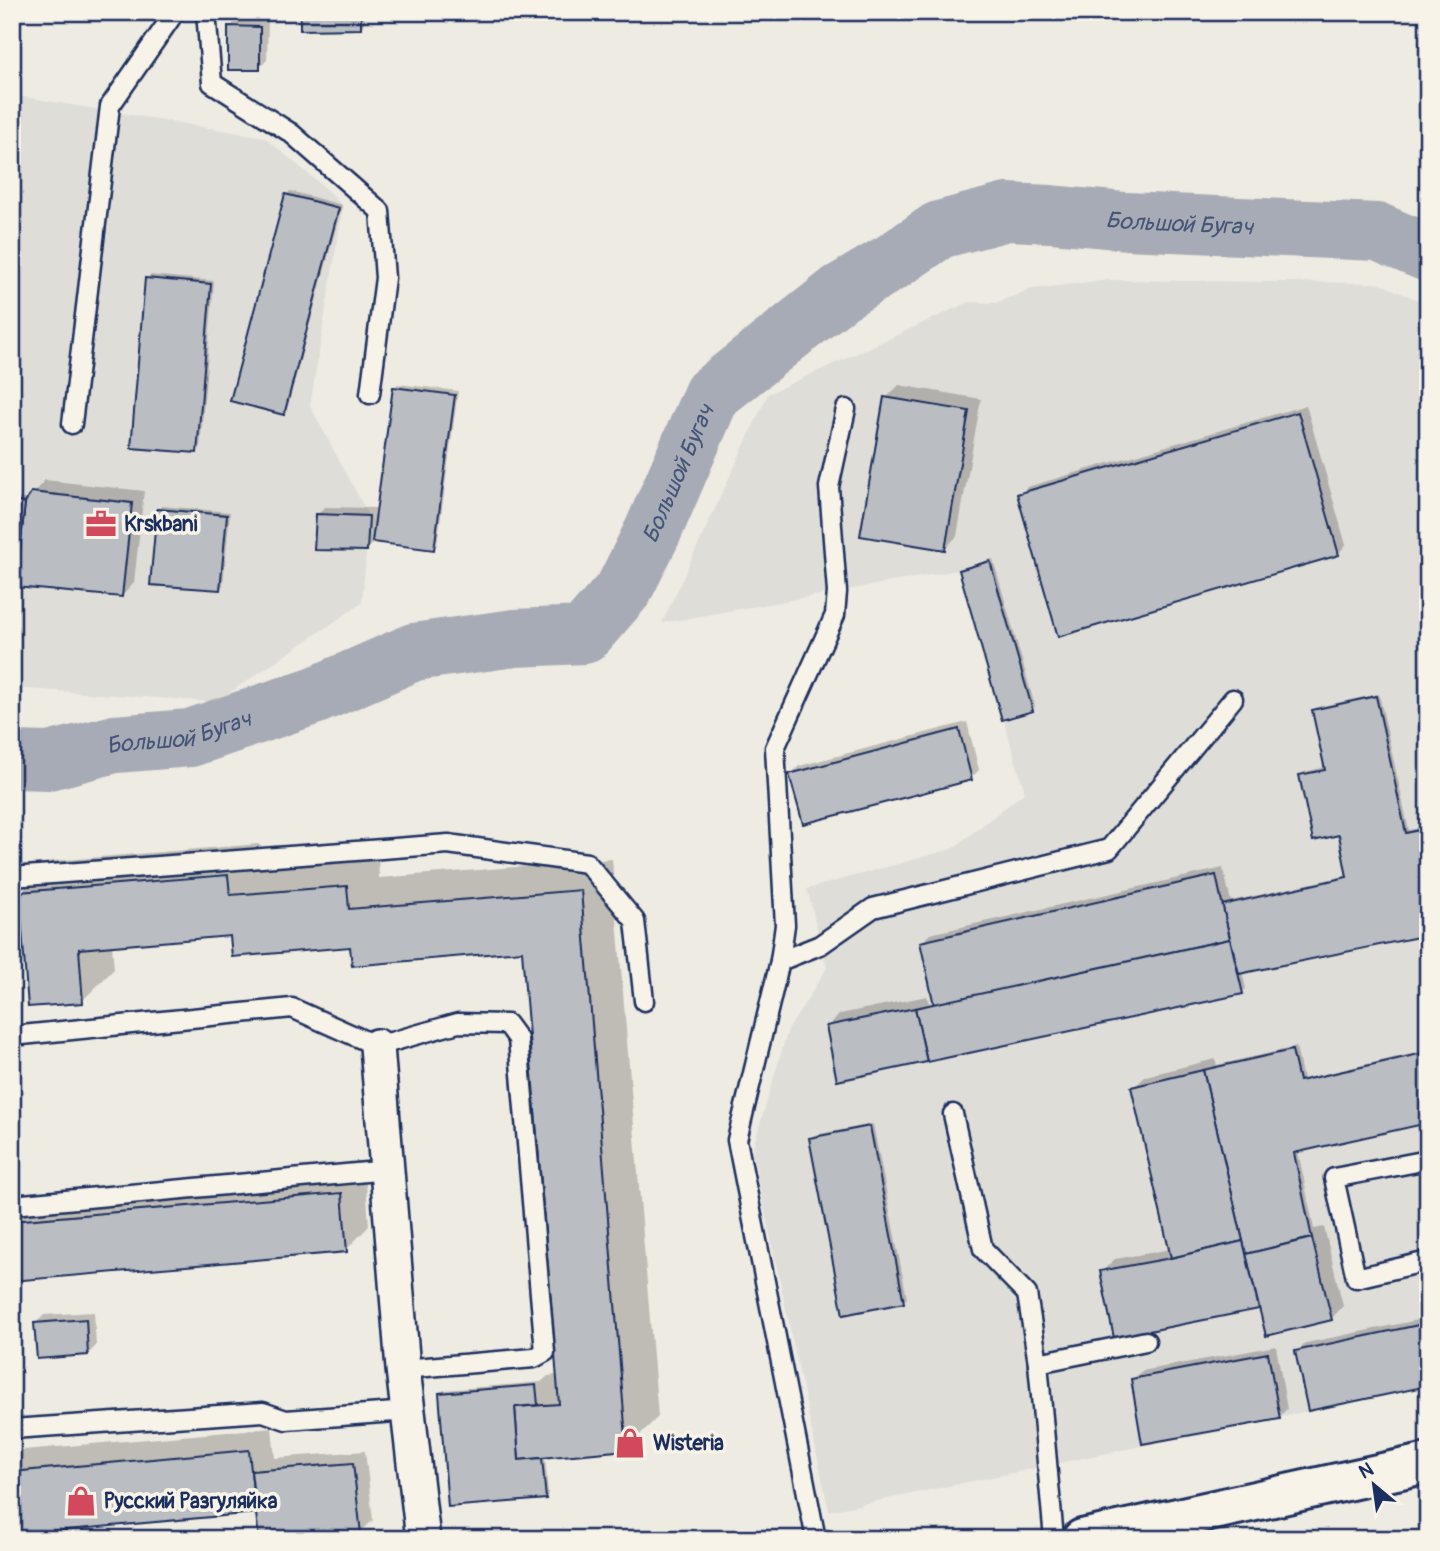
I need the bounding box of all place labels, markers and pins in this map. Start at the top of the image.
office icon: Krskbani [84,507,118,541]
place label: Krskbani [124,511,198,538]
shop icon: Wisteria [613,1426,647,1460]
place label: Wisteria [653,1430,724,1457]
shop icon: Русский Разгуляйка [64,1484,98,1518]
place label: Русский Разгуляйка [104,1488,278,1515]

